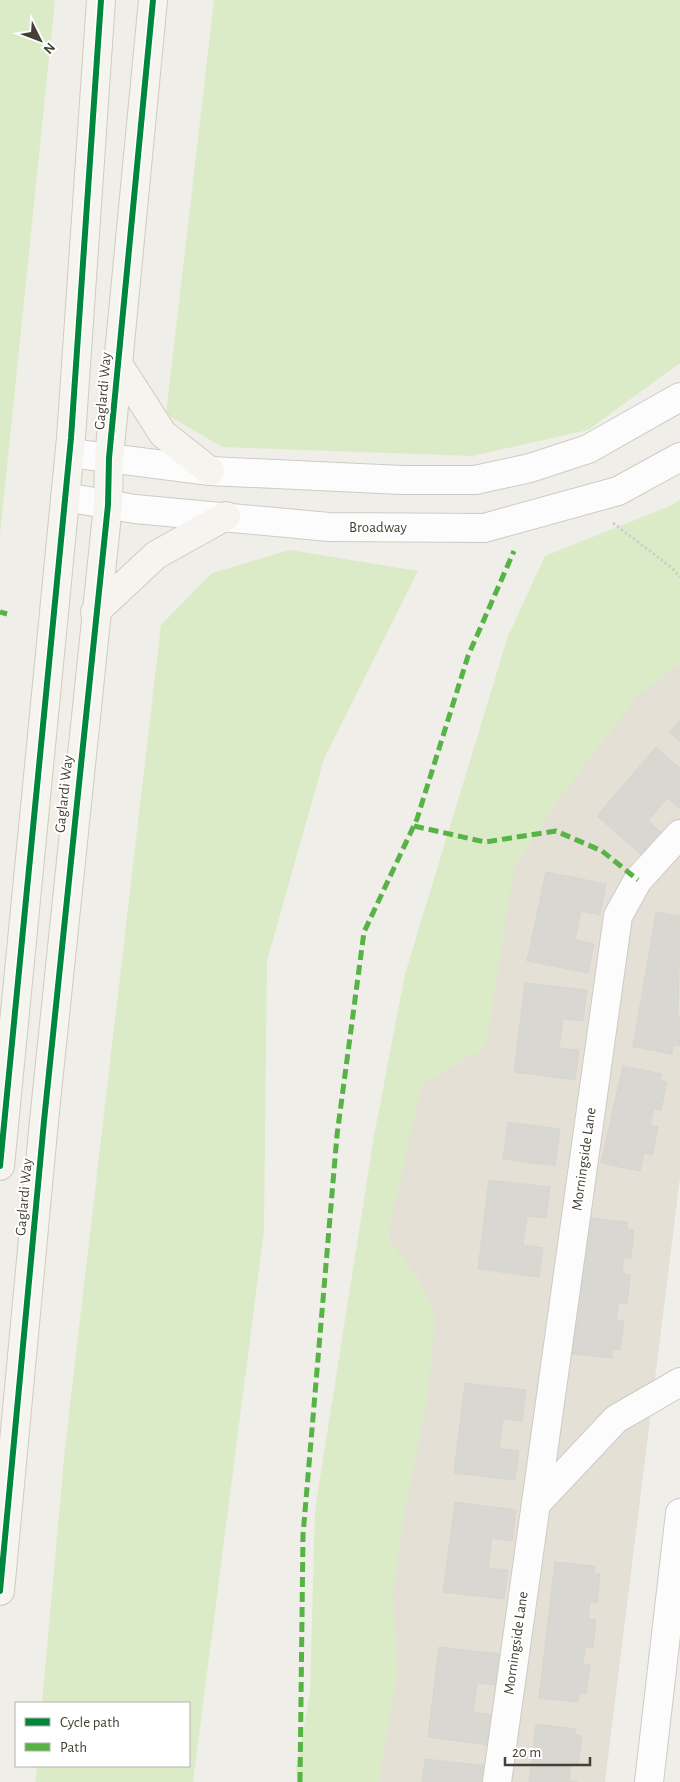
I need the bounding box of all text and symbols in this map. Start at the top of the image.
north arrow [15,15,65,65]
text: N [40,40,57,56]
street label: Gaglardi Way [92,351,114,431]
street label: Broadway [349,520,407,535]
street label: Gaglardi Way [52,754,76,834]
street label: Morningside Lane [569,1106,599,1212]
street label: Gaglardi Way [13,1157,35,1237]
street label: Morningside Lane [501,1590,531,1696]
legend [15,1702,190,1767]
text: Cycle path [60,1715,120,1730]
scale bar [505,1734,590,1766]
text: Path [60,1740,87,1755]
text: 20 m [512,1745,541,1760]

